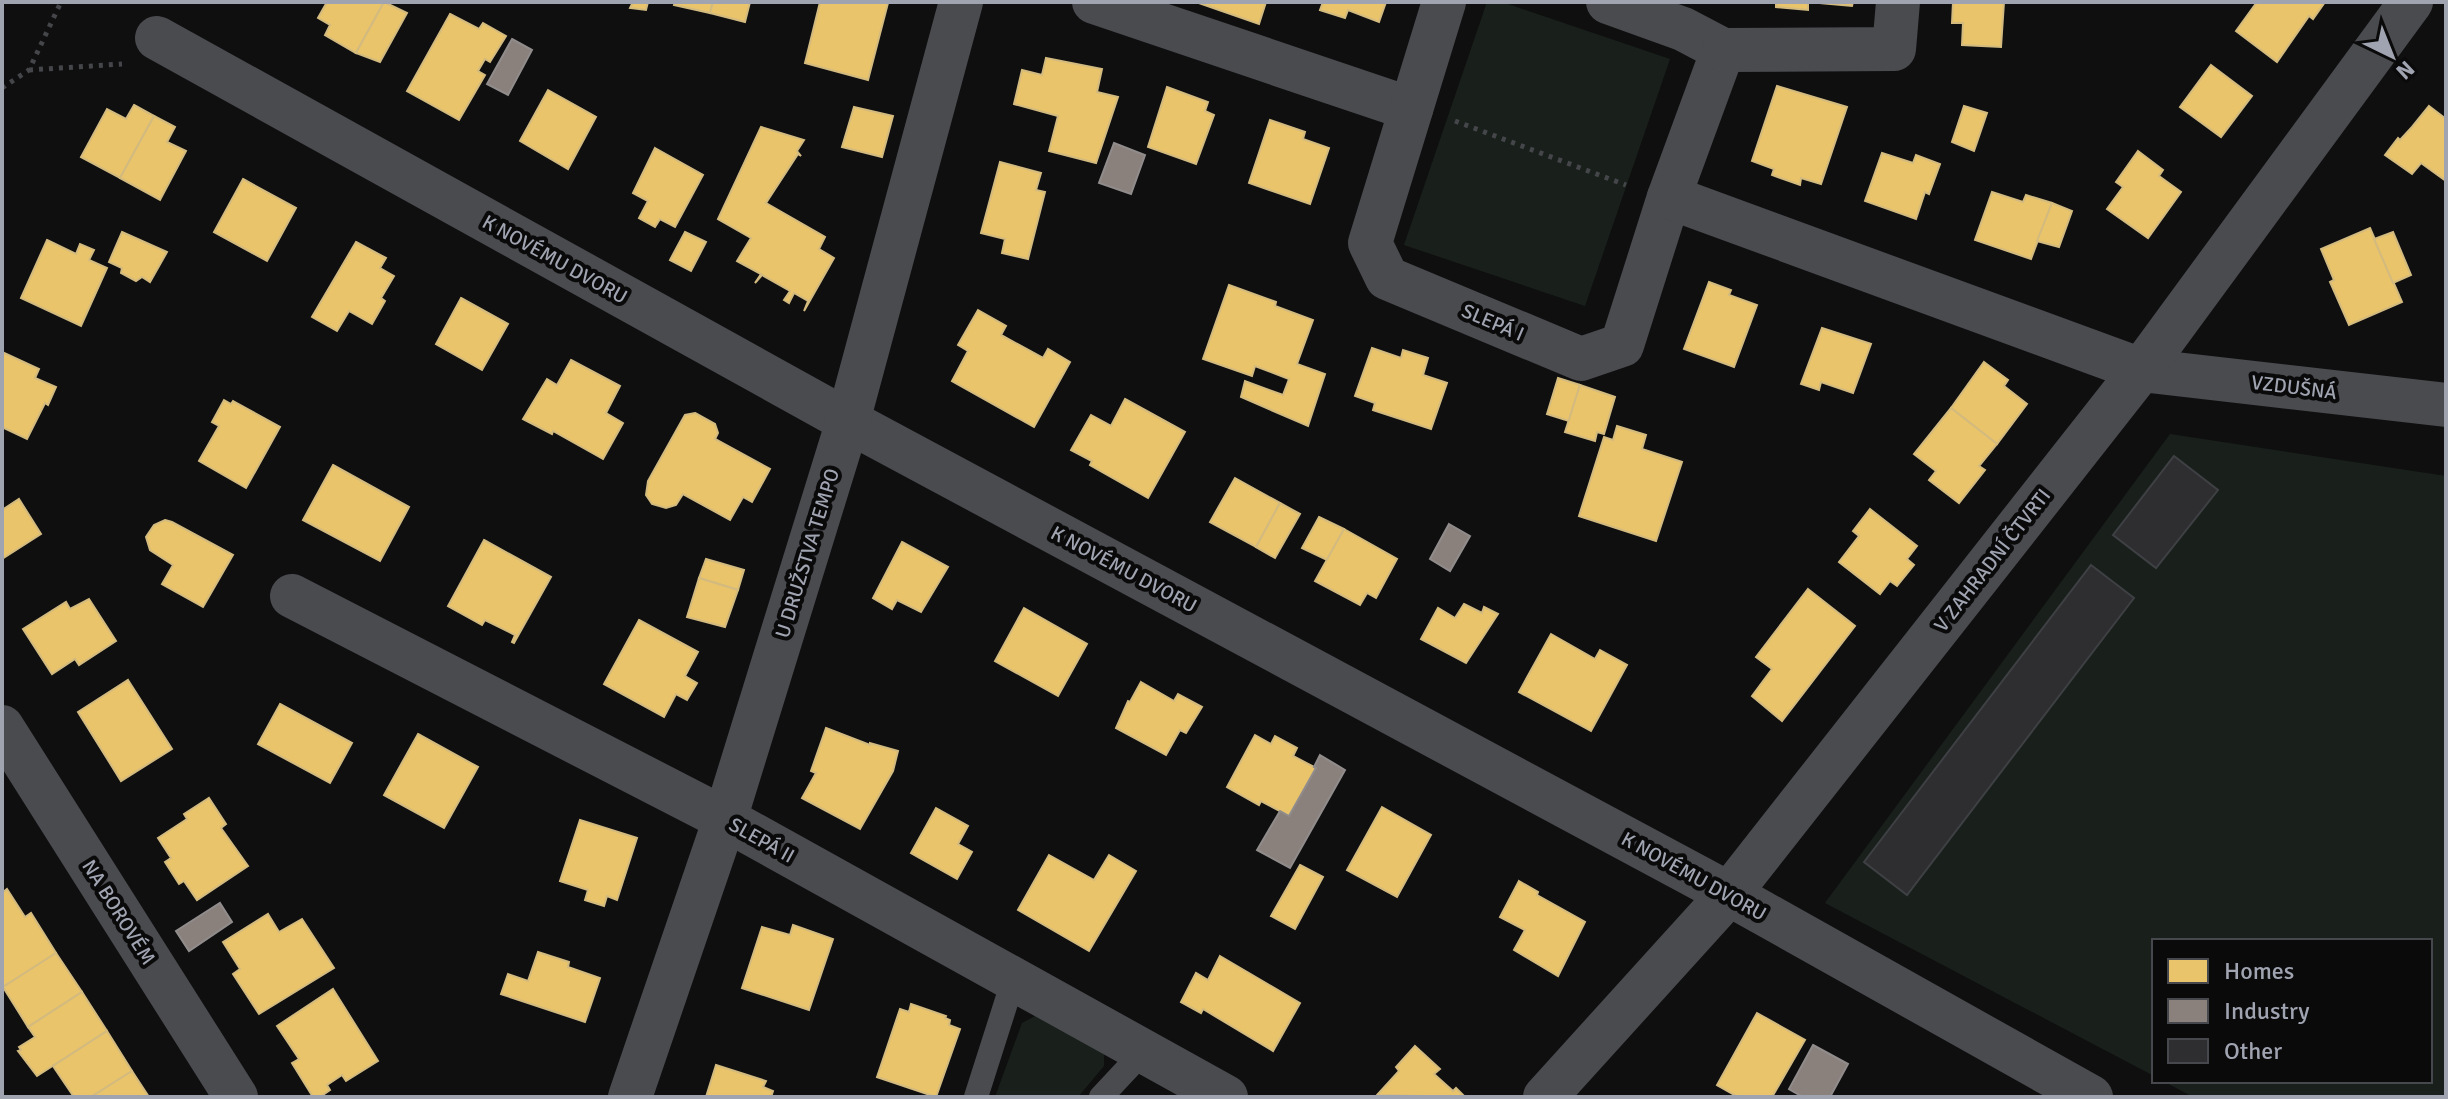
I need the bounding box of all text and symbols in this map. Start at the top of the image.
north arrow [2352,16,2432,96]
text: N [2390,55,2420,85]
street label: K NOVÉMU DVORU [478,209,632,310]
street label: SLEPÁ I [1458,298,1528,347]
street label: VZDUŠNÁ [2250,370,2338,405]
street label: U DRUŽSTVA TEMPO [770,465,845,641]
street label: V ZAHRADNÍ ČTVRTI [1929,484,2056,637]
street label: K NOVÉMU DVORU [1046,520,1201,618]
street label: SLEPÁ II [725,812,799,869]
street label: K NOVÉMU DVORU [1617,826,1771,927]
street label: NA BOROVÉM [76,855,161,969]
legend [2152,939,2432,1083]
text: Homes [2224,956,2294,986]
text: Industry [2224,996,2310,1026]
text: Other [2224,1036,2282,1066]

